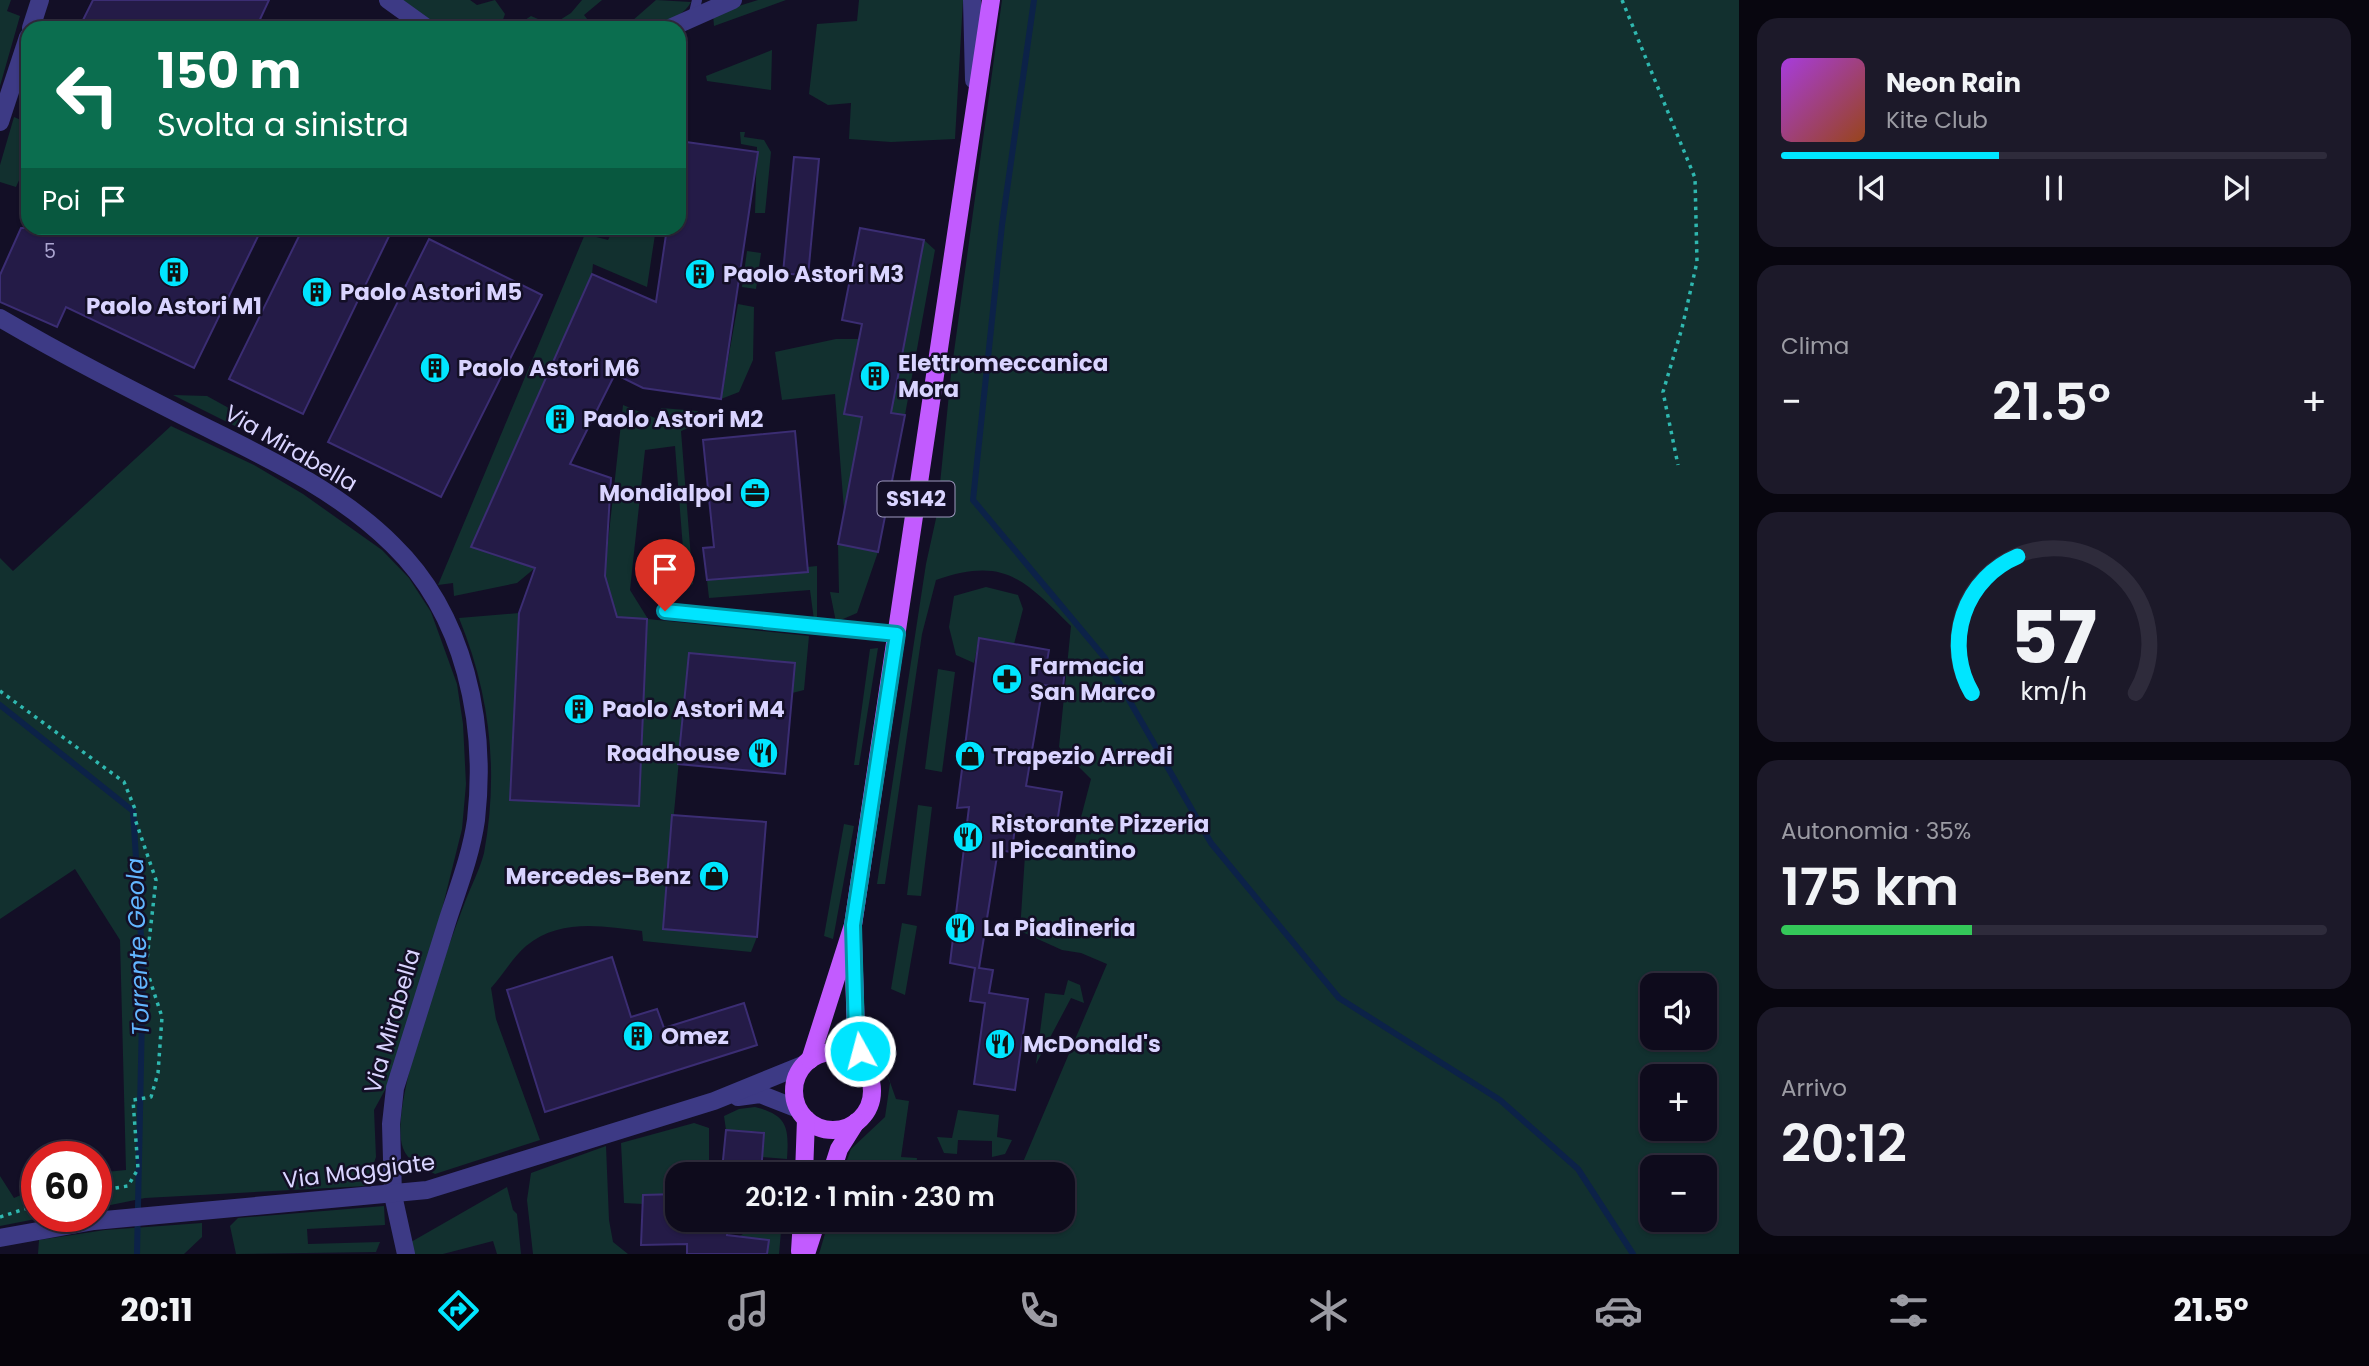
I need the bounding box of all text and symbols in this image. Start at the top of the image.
text: 150 m [157,37,302,105]
icon: left [42,49,133,140]
text: Neon Rain [1886,65,2021,101]
text: Svolta a sinistra [157,102,409,147]
text: Kite Club [1886,104,1988,136]
icon: previous [1853,169,1891,207]
icon: pause [2035,169,2073,207]
icon: next [2217,169,2255,207]
icon: arrive [94,182,132,220]
text: Poi [42,183,80,219]
house number: 5 [44,238,56,265]
building icon: Paolo Astori M1 [157,255,191,289]
building icon: Paolo Astori M3 [683,257,717,291]
place label: Paolo Astori M3 [723,258,904,290]
building icon: Paolo Astori M5 [300,275,334,309]
place label: Paolo Astori M5 [340,276,522,308]
place label: Paolo Astori M1 [86,290,262,322]
text: Clima [1781,330,1849,362]
place label: Elettromeccanica Mora [898,347,1108,405]
building icon: Paolo Astori M6 [418,351,452,385]
place label: Paolo Astori M6 [458,352,640,384]
building icon: Elettromeccanica Mora [858,359,892,393]
text: 21.5° [1992,365,2111,438]
text: − [1781,375,1802,428]
text: + [2301,375,2327,428]
street label: Via Mirabella [218,397,364,499]
building icon: Paolo Astori M2 [543,402,577,436]
place label: Paolo Astori M2 [583,403,763,435]
office icon: Mondialpol [738,476,772,510]
place label: Mondialpol [599,477,732,509]
road number: SS142 [878,482,954,516]
pin [635,539,695,611]
icon: arrive [646,550,684,588]
text: 57 [2011,587,2097,688]
place label: Farmacia San Marco [1030,650,1155,708]
pharmacy icon: Farmacia San Marco [990,662,1024,696]
text: km/h [2021,674,2087,709]
building icon: Paolo Astori M4 [562,692,596,726]
place label: Paolo Astori M4 [602,693,785,725]
restaurant icon: Roadhouse [746,736,780,770]
place label: Roadhouse [606,737,740,769]
shop icon: Trapezio Arredi [953,739,987,773]
place label: Trapezio Arredi [993,740,1173,772]
place label: Ristorante Pizzeria Il Piccantino [991,808,1209,866]
text: Autonomia · 35% [1781,815,1971,847]
restaurant icon: Ristorante Pizzeria Il Piccantino [951,820,985,854]
text: 175 km [1781,850,1959,923]
water label: Torrente Geola [118,857,157,1037]
shop icon: Mercedes-Benz [697,859,731,893]
place label: Mercedes-Benz [506,860,691,892]
restaurant icon: La Piadineria [943,911,977,945]
place label: La Piadineria [983,912,1136,944]
street label: Via Mirabella [356,945,428,1097]
map controls [1640,973,1717,1232]
button: sound [1640,973,1717,1050]
position arrow [823,1014,897,1088]
building icon: Omez [621,1019,655,1053]
place label: Omez [661,1020,729,1052]
restaurant icon: McDonald's [983,1027,1017,1061]
place label: McDonald's [1023,1028,1161,1060]
button: + [1640,1064,1717,1141]
text: Arrivo [1781,1072,1847,1104]
text: 20:12 [1781,1107,1907,1180]
speed limit sign: 60 [21,1141,112,1232]
street label: Via Maggiate [281,1146,437,1196]
button: − [1640,1155,1717,1232]
text: 20:12 · 1 min · 230 m [745,1179,995,1215]
icon: directions [434,1286,483,1335]
icon: music [724,1286,773,1335]
icon: phone [1014,1286,1063,1335]
icon: climate [1304,1286,1353,1335]
icon: car [1594,1286,1643,1335]
icon: filters [1884,1286,1933,1335]
text: 20:11 [120,1287,193,1332]
text: 21.5° [2174,1287,2249,1332]

